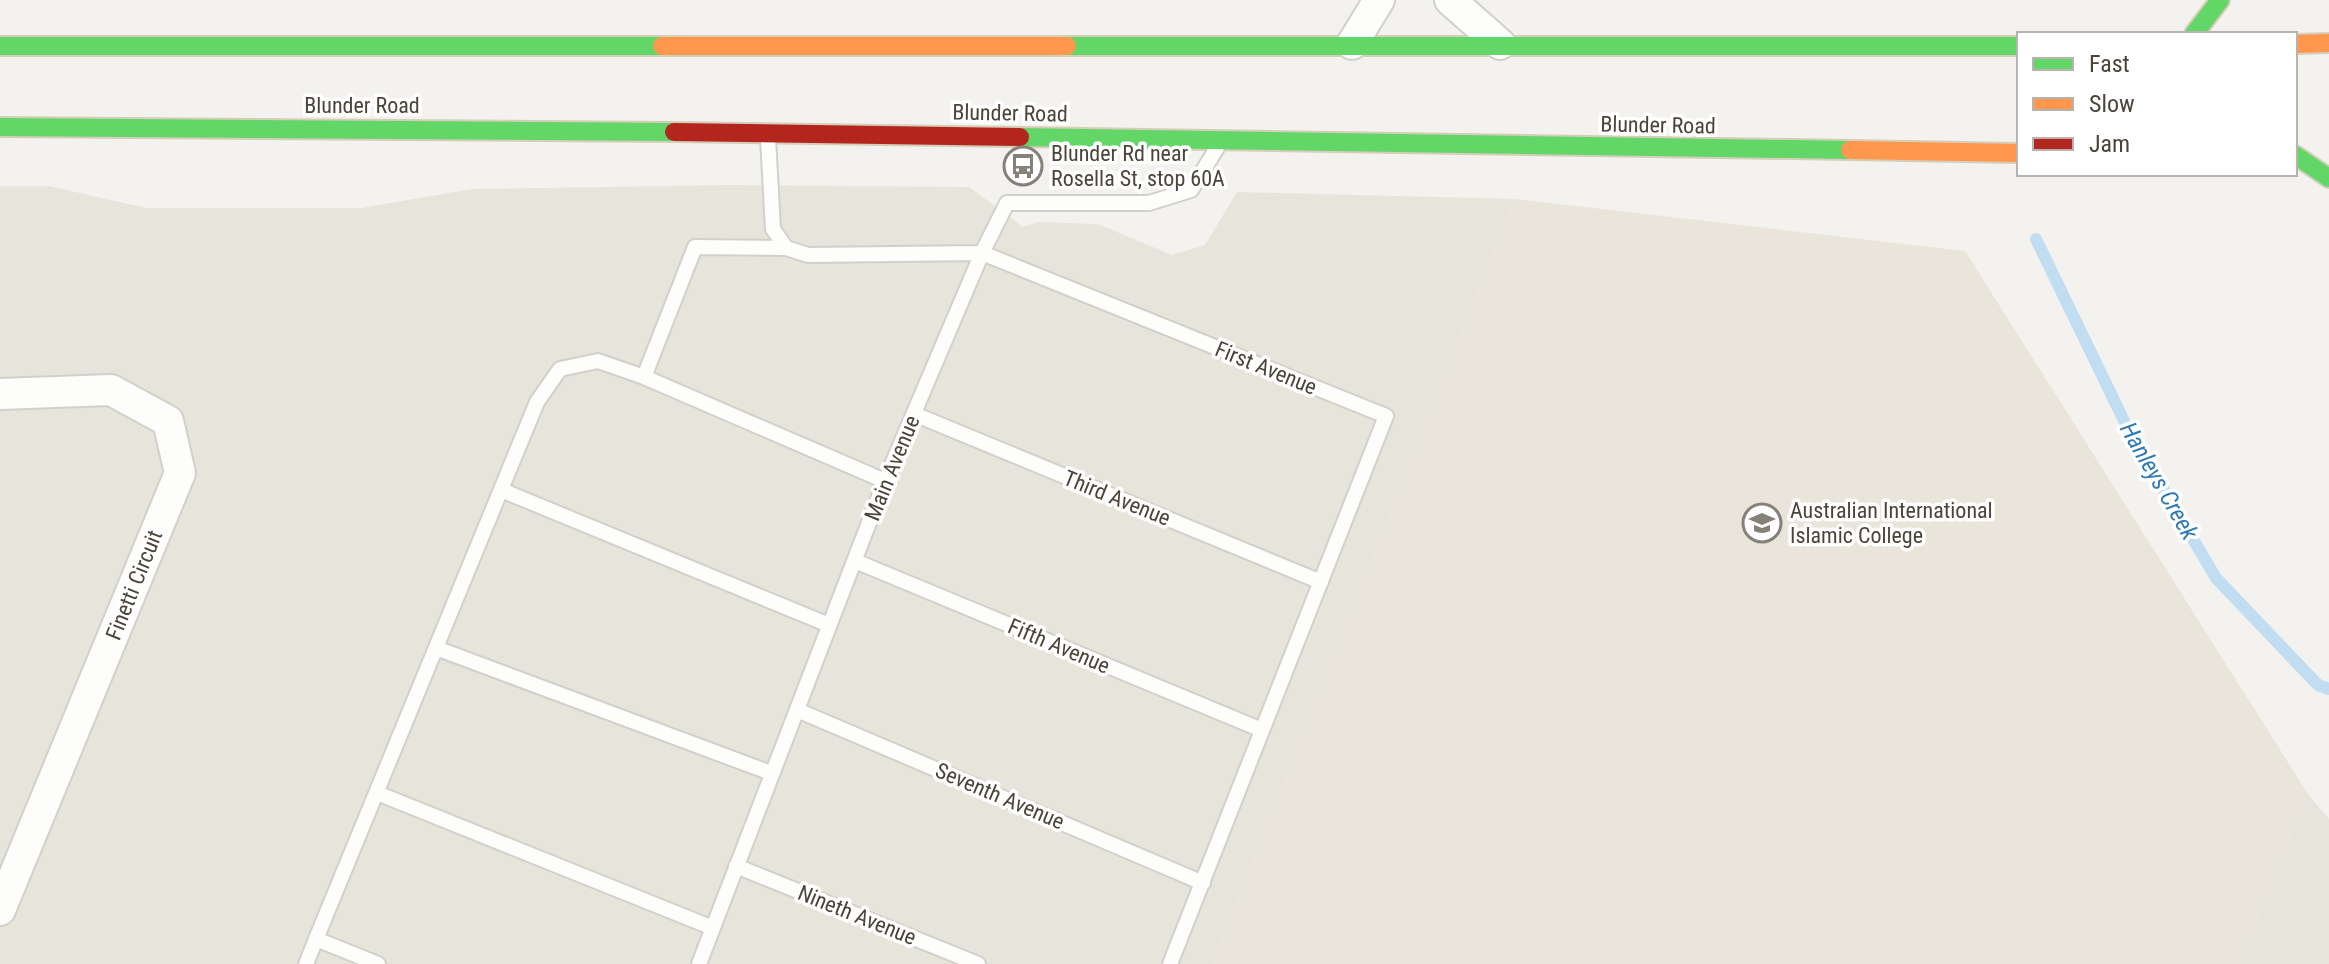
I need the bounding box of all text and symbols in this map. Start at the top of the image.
legend [2017,32,2297,176]
text: Fast [2089,50,2130,78]
text: Slow [2089,90,2135,118]
street label: Blunder Road [304,93,420,118]
street label: Blunder Road [952,99,1068,127]
street label: Blunder Road [1600,111,1716,139]
text: Jam [2089,130,2130,158]
place label: Blunder Rd near Rosella St, stop 60A [1051,141,1225,191]
bus stop icon: Blunder Rd near Rosella St, stop 60A [1002,145,1044,187]
street label: First Avenue [1212,336,1320,400]
street label: Main Avenue [860,412,924,524]
water label: Hanleys Creek [2114,417,2204,545]
street label: Third Avenue [1060,465,1174,531]
place label: Australian International Islamic College [1790,498,1993,548]
school or university icon: Australian International Islamic College [1741,502,1783,544]
street label: Finetti Circuit [101,526,167,644]
street label: Fifth Avenue [1004,613,1114,679]
street label: Seventh Avenue [932,758,1068,834]
street label: Nineth Avenue [794,880,920,950]

